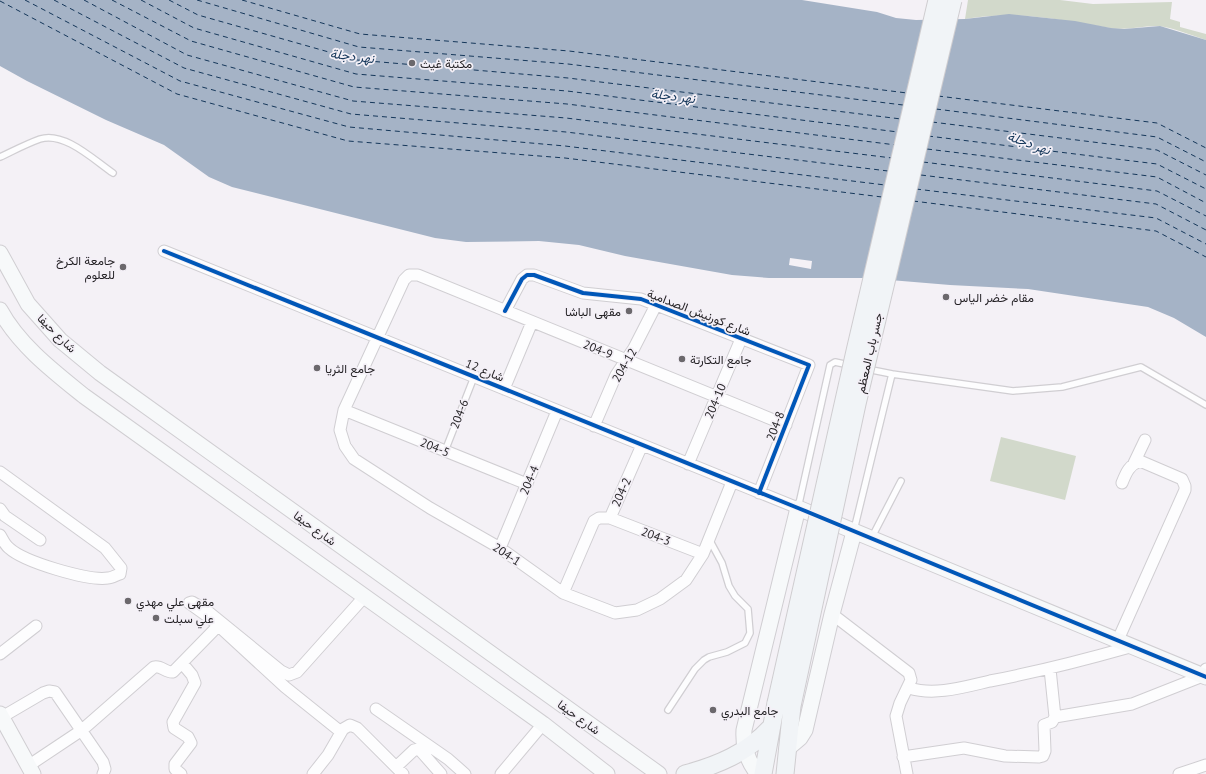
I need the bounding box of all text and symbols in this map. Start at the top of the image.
water label: نهر دجلة [329,45,376,67]
place label: مكتبة غيث [420,56,472,71]
marker: مكتبة غيث [407,58,417,68]
water label: نهر دجلة [650,85,697,107]
water label: نهر دجلة [1005,127,1054,159]
place label: جامعة الكرخ للعلوم [56,253,115,283]
marker: جامعة الكرخ للعلوم [118,262,128,272]
street label: شارع كورنيش الصدامية [644,285,753,341]
place label: مقام خضر الياس [954,290,1034,306]
marker: مقام خضر الياس [941,292,951,302]
place label: مقهى الباشا [565,304,621,320]
marker: مقهى الباشا [624,306,634,316]
street label: شارع حيفا [33,310,80,357]
street label: جسر باب المعظم [852,311,887,395]
street label: 204-9 [581,336,615,362]
street label: 204-12 [608,345,640,385]
place label: جامع التكارتة [690,352,752,369]
marker: جامع التكارتة [677,354,687,364]
street label: شارع 12 [463,355,507,386]
place label: جامع الثريا [325,361,375,378]
marker: جامع الثريا [312,363,322,373]
street label: 204-10 [701,381,729,421]
street label: 204-6 [447,397,471,431]
street label: 204-8 [763,409,787,443]
street label: 204-5 [418,434,452,460]
street label: 204-4 [516,463,542,497]
street label: 204-2 [608,475,634,509]
street label: شارع حيفا [290,508,339,550]
street label: 204-3 [639,524,673,548]
street label: 204-1 [490,539,524,569]
place label: مقهى علي مهدي [136,594,214,612]
marker: مقهى علي مهدي [123,596,133,606]
place label: علي سبلت [164,611,214,629]
marker: علي سبلت [151,613,161,623]
street label: شارع حيفا [554,697,603,739]
place label: جامع البدري [721,703,778,721]
marker: جامع البدري [708,705,718,715]

